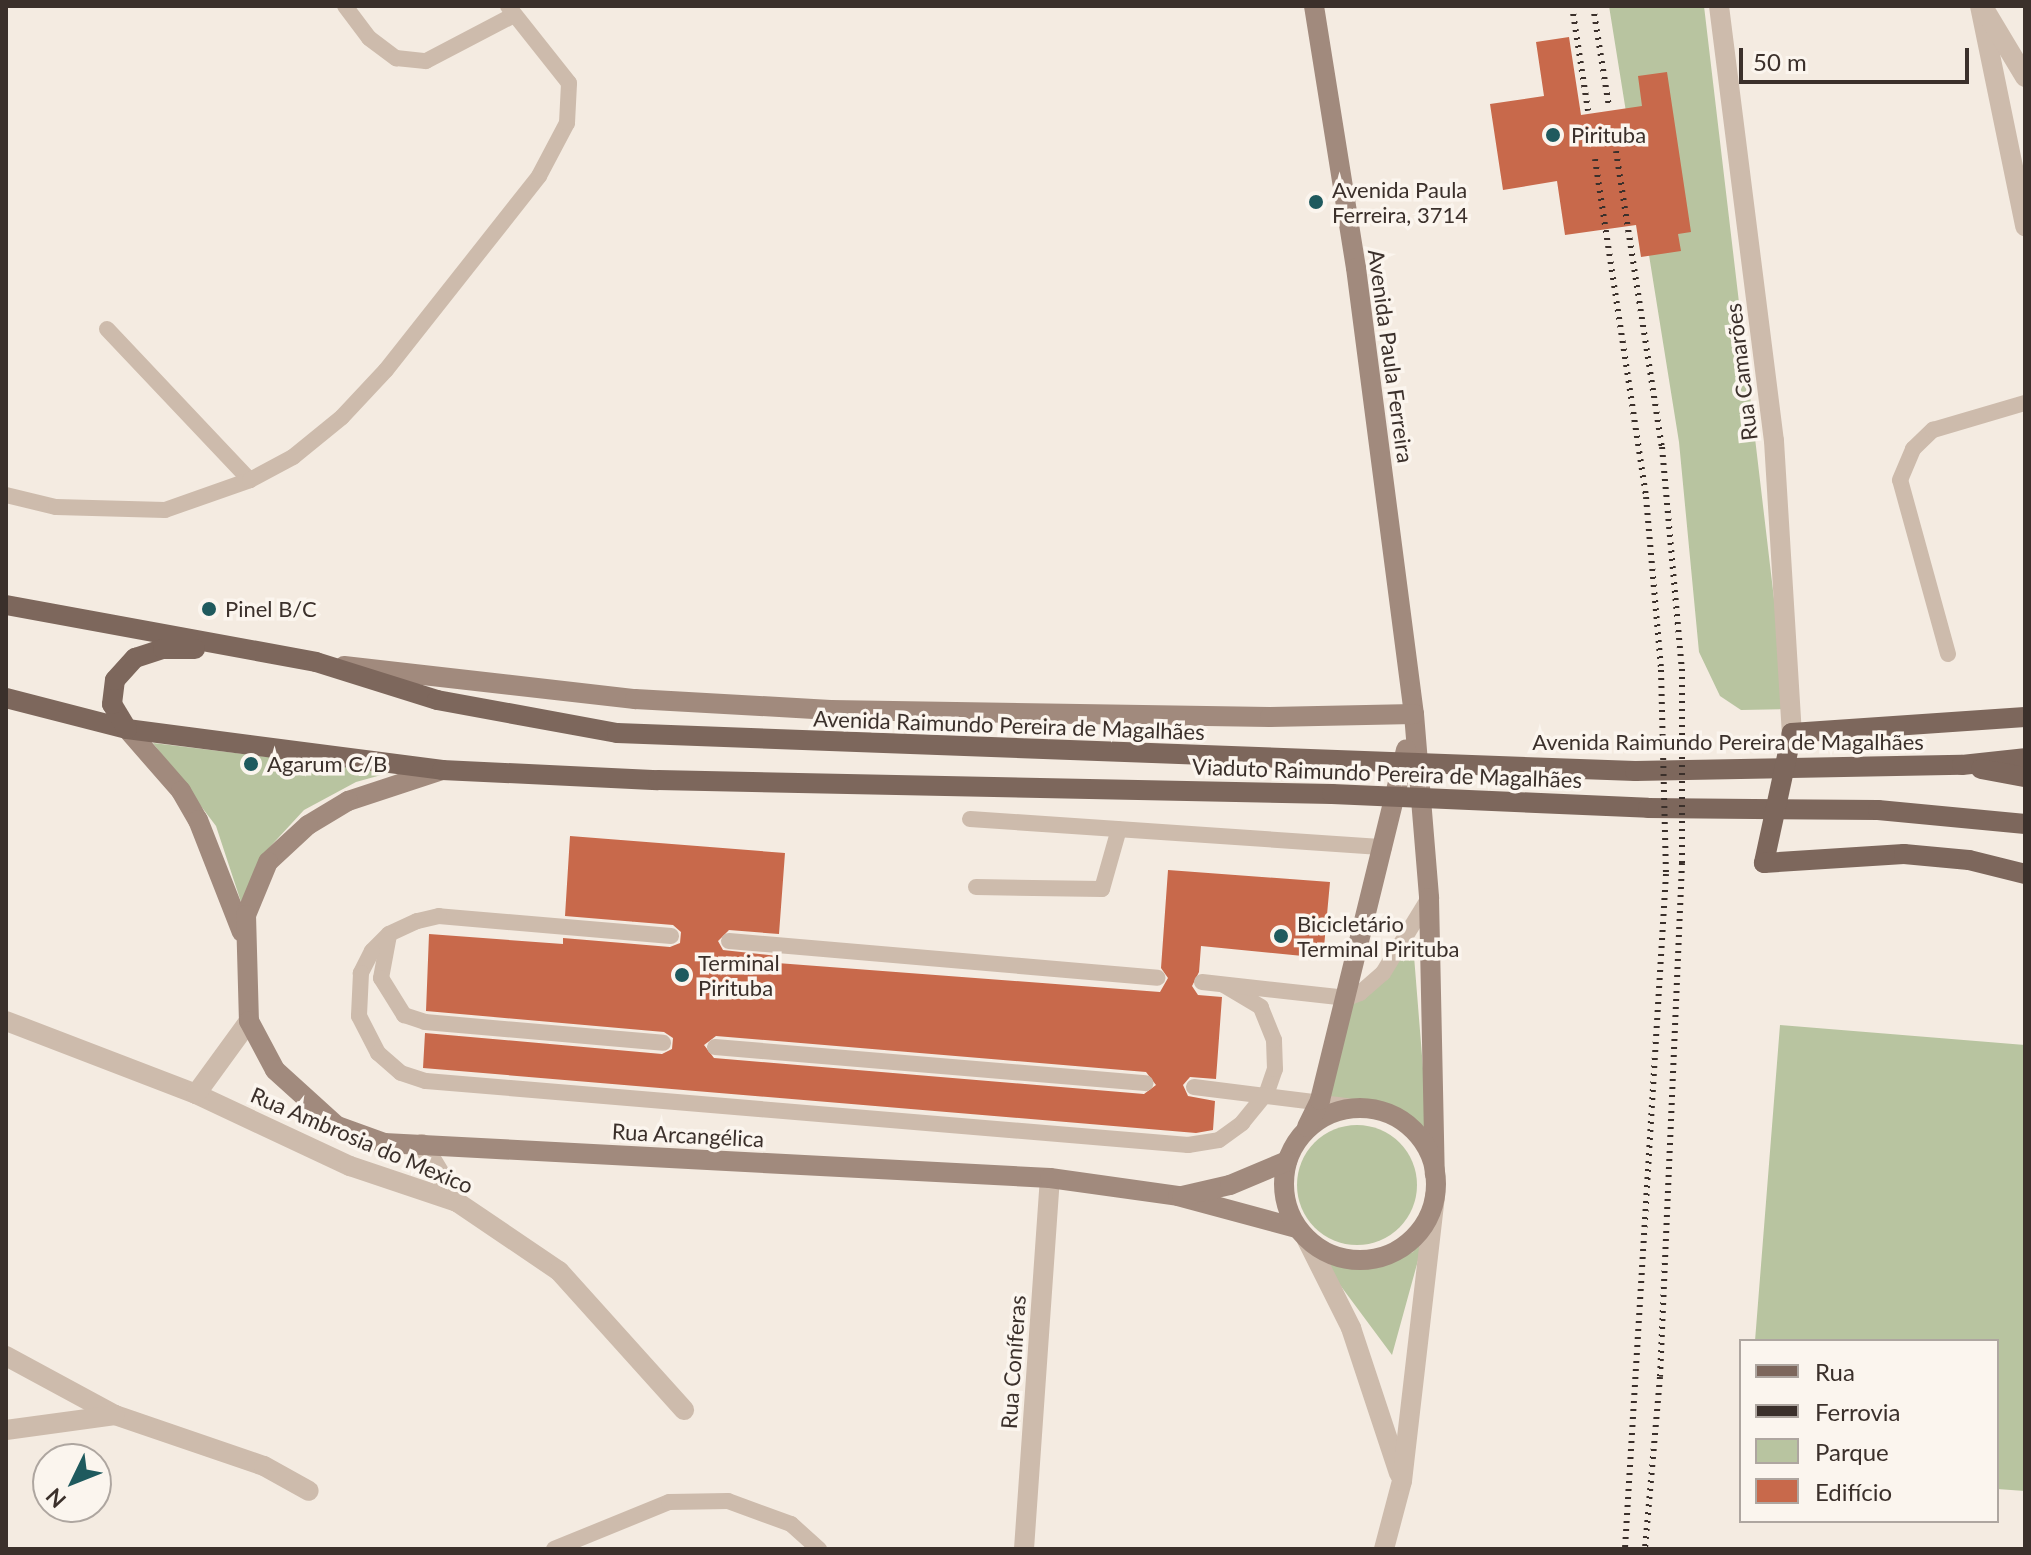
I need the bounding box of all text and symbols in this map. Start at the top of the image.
scale bar [1743,32,1973,82]
text: 50 m [1753,47,1807,76]
place label: Pirituba [1571,122,1646,148]
marker: Pirituba [1542,124,1564,146]
place label: Avenida Paula Ferreira, 3714 [1332,176,1468,228]
marker: Avenida Paula Ferreira, 3714 [1307,193,1325,211]
street label: Avenida Paula Ferreira [1363,248,1419,464]
street label: Rua Camarões [1719,302,1763,442]
place label: Pinel B/C [225,596,317,622]
marker: Pinel B/C [200,600,218,618]
street label: Avenida Raimundo Pereira de Magalhães [813,705,1205,745]
street label: Avenida Raimundo Pereira de Magalhães [1532,729,1924,755]
place label: Agarum C/B [267,751,387,777]
street label: Viaduto Raimundo Pereira de Magalhães [1192,753,1582,793]
marker: Agarum C/B [242,755,260,773]
place label: Bicicletário Terminal Pirituba [1297,910,1459,962]
marker: Bicicletário Terminal Pirituba [1272,927,1290,945]
place label: Terminal Pirituba [698,949,780,1000]
marker: Terminal Pirituba [673,966,691,984]
street label: Rua Ambrosia do Mexico [246,1081,478,1199]
street label: Rua Arcangélica [611,1118,765,1152]
street label: Rua Coníferas [995,1294,1031,1430]
legend [1739,1339,1999,1523]
text: Rua [1815,1357,1855,1386]
text: Ferrovia [1815,1397,1901,1426]
text: Parque [1815,1437,1889,1466]
north arrow [32,1443,112,1523]
text: Edifício [1815,1477,1892,1506]
text: N [40,1483,71,1514]

